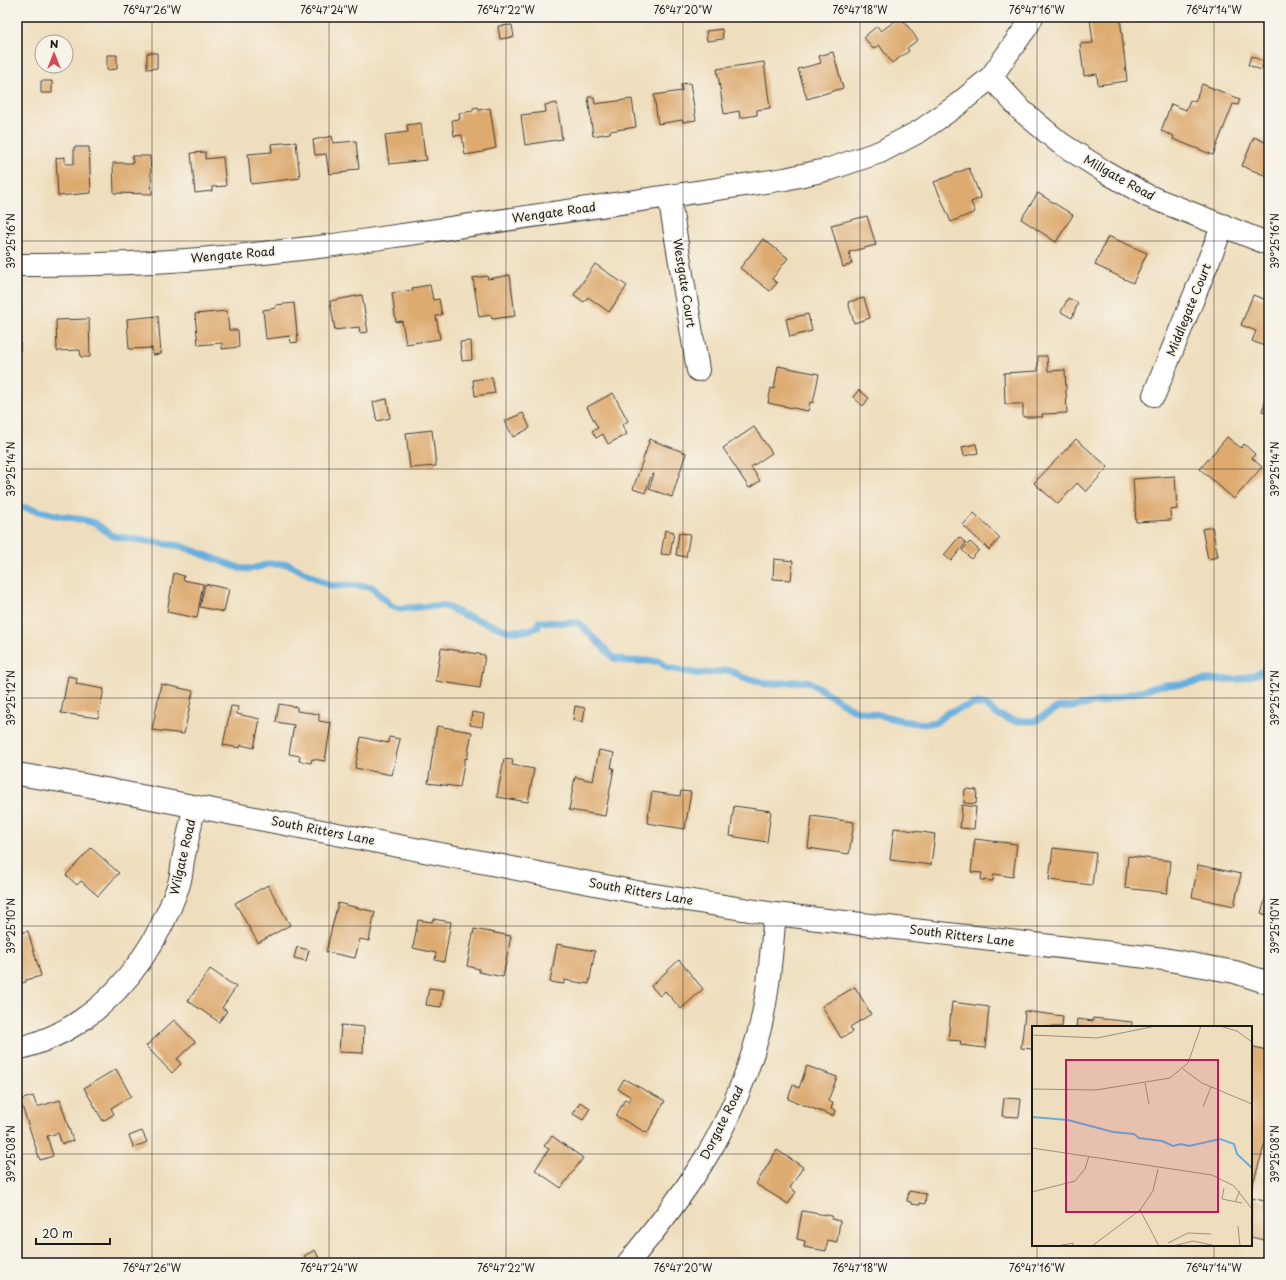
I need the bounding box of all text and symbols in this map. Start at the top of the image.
text: 76°47'26"W [123,2,182,17]
text: 76°47'24"W [300,2,359,17]
text: 76°47'22"W [477,2,536,17]
text: 76°47'20"W [654,2,713,17]
text: 76°47'18"W [832,2,888,17]
text: 76°47'16"W [1009,2,1066,17]
text: 76°47'14"W [1186,2,1242,17]
north arrow [34,34,74,74]
text: N [50,35,59,52]
street label: Millgate Road [1080,150,1159,204]
street label: Wengate Road [511,197,597,227]
text: 39°25'16"N [3,213,18,269]
text: 39°25'16"N [1267,213,1282,269]
street label: Westgate Court [669,237,701,329]
street label: Wengate Road [190,241,276,267]
street label: Middlegate Court [1161,260,1215,359]
text: 39°25'14"N [3,441,18,497]
text: 39°25'14"N [1267,441,1282,497]
text: 39°25'12"N [3,670,18,726]
text: 39°25'12"N [1267,670,1282,726]
street label: South Ritters Lane [270,811,377,849]
street label: Wilgate Road [165,817,200,897]
street label: South Ritters Lane [588,873,695,909]
text: 39°25'10"N [3,898,18,954]
text: 39°25'10"N [1267,898,1282,954]
street label: South Ritters Lane [909,920,1016,950]
inset map [1032,1026,1252,1246]
street label: Dorgate Road [695,1082,747,1163]
text: 39°25'08"N [3,1125,18,1183]
text: 39°25'08"N [1267,1125,1282,1183]
scale bar [36,1220,110,1246]
text: 20 m [42,1224,73,1242]
text: 76°47'26"W [123,1260,182,1275]
text: 76°47'24"W [300,1260,359,1275]
text: 76°47'22"W [477,1260,536,1275]
text: 76°47'20"W [654,1260,713,1275]
text: 76°47'18"W [832,1260,888,1275]
text: 76°47'16"W [1009,1260,1066,1275]
text: 76°47'14"W [1186,1260,1242,1275]

